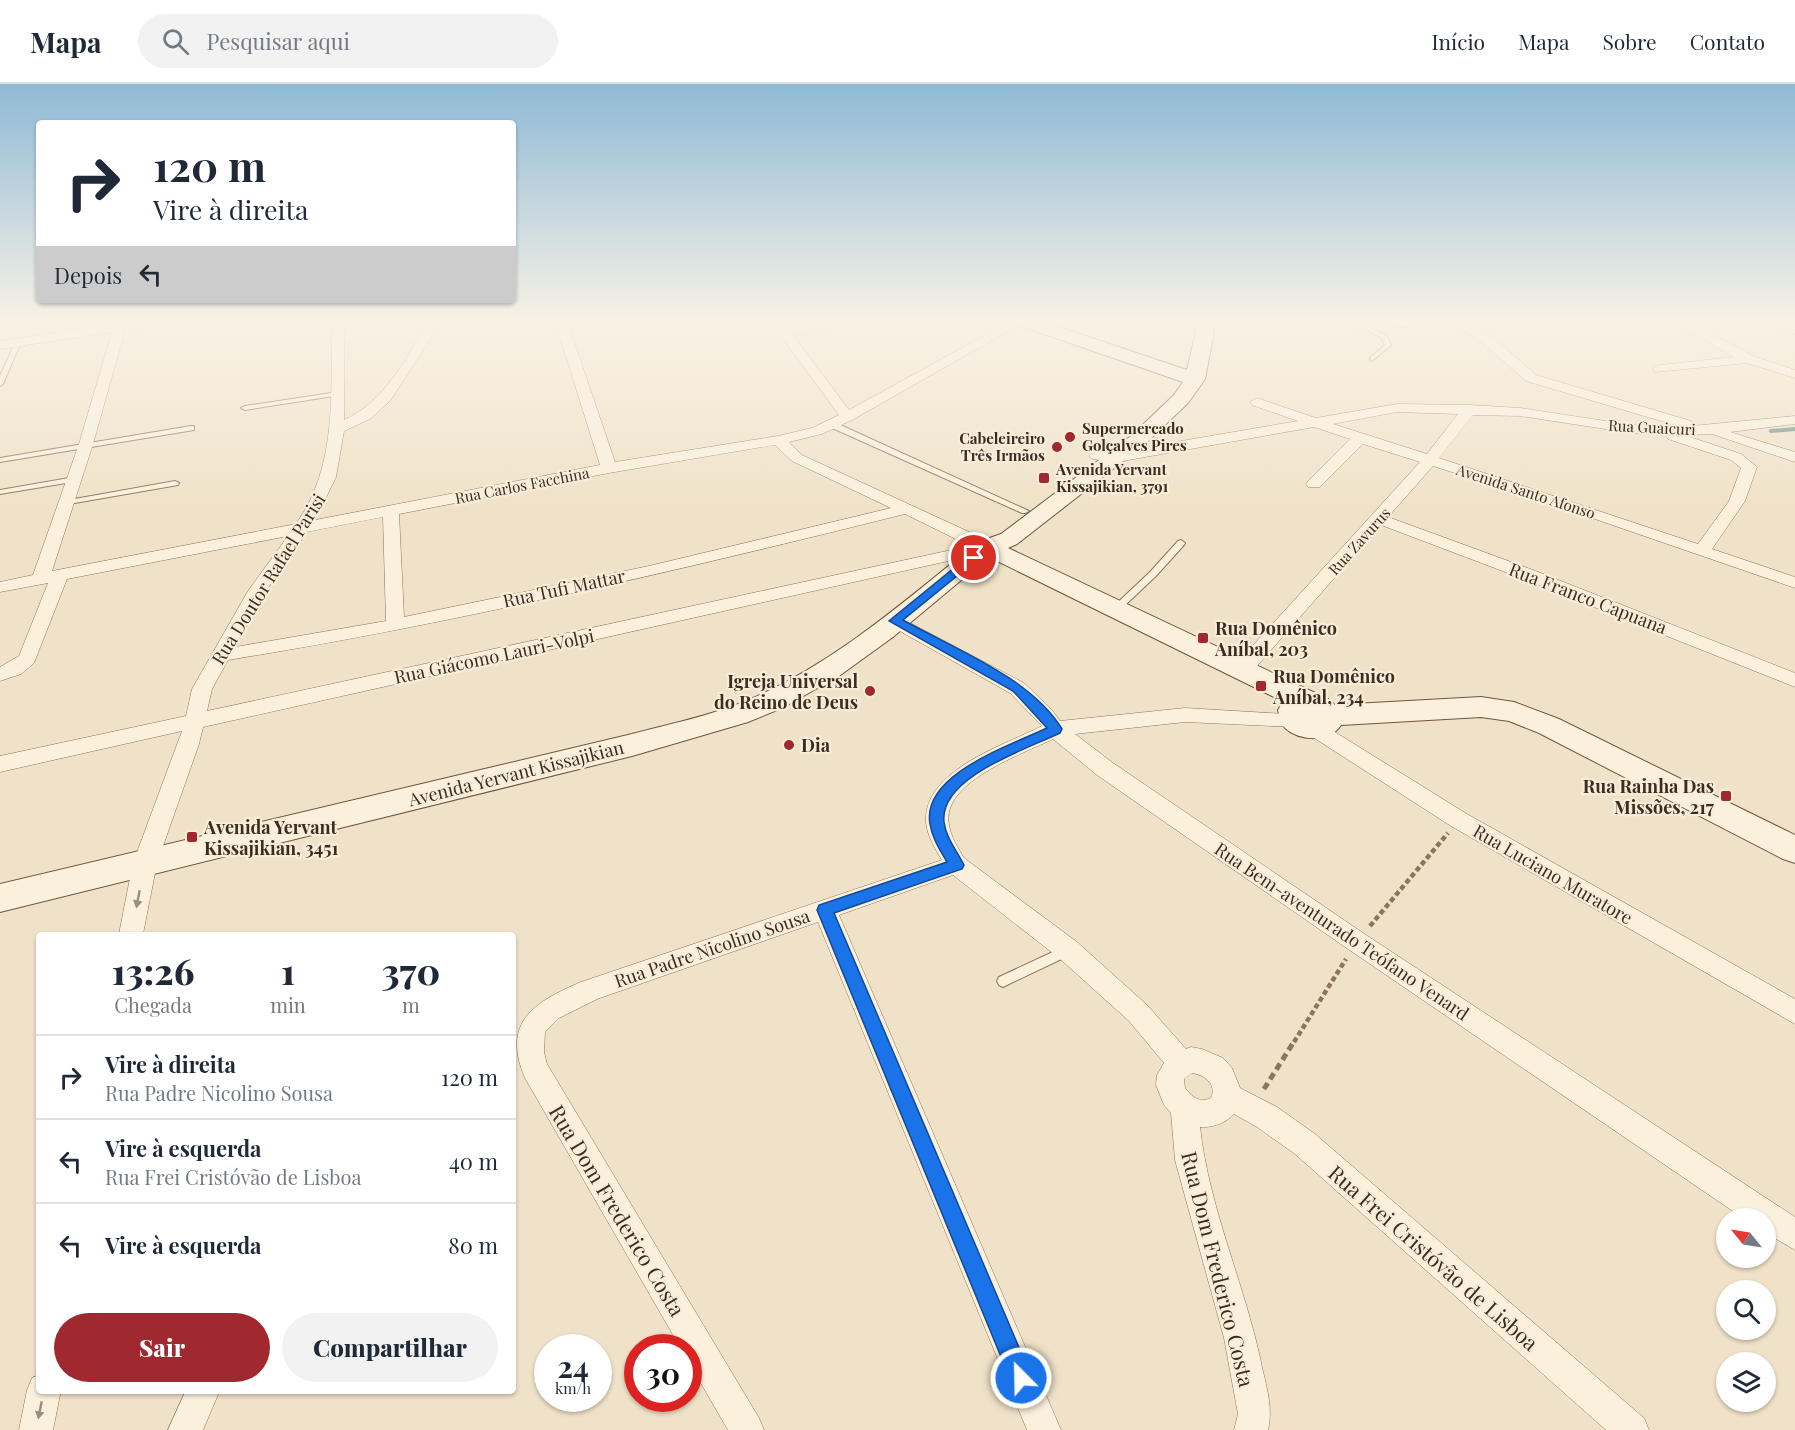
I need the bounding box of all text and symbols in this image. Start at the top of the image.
search box [138,14,558,68]
text: Mapa [30,23,102,60]
icon: search [159,25,192,58]
text: Pesquisar aqui [207,26,350,56]
text: Início [1431,27,1485,55]
text: Mapa [1518,27,1569,55]
text: Sobre [1602,27,1657,55]
text: Contato [1690,27,1765,55]
text: 120 m [153,137,266,193]
icon: right [54,144,132,222]
text: Vire à direita [153,191,309,227]
icon: left [134,258,167,291]
text: Depois [54,260,122,290]
street label: Rua Guaicuri [1608,415,1697,439]
place label: Supermercado Golçalves Pires [1082,418,1187,455]
place label: Cabeleireiro Três Irmãos [959,428,1045,465]
marker: Supermercado Golçalves Pires [1063,430,1077,444]
marker: Cabeleireiro Três Irmãos [1050,440,1064,454]
place label: Avenida Yervant Kissajikian, 3791 [1055,459,1169,496]
street label: Avenida Santo Afonso [1453,459,1598,523]
street label: Rua Carlos Facchina [453,462,591,508]
marker: Avenida Yervant Kissajikian, 3791 [1037,471,1051,485]
street label: Rua Doutor Rafael Parisi [206,489,330,669]
street label: Rua Zavurus [1323,503,1395,579]
pin [948,532,999,583]
icon: arrive [957,541,990,574]
street label: Rua Franco Capuana [1506,557,1670,639]
street label: Rua Tufi Mattar [501,563,627,613]
place label: Rua Domênico Aníbal, 203 [1214,616,1337,661]
street label: Rua Giácomo Lauri-Volpi [392,623,596,689]
marker: Rua Domênico Aníbal, 203 [1196,631,1210,645]
place label: Rua Domênico Aníbal, 234 [1272,664,1395,709]
place label: Igreja Universal do Reino de Deus [714,669,858,714]
marker: Rua Domênico Aníbal, 234 [1254,679,1268,693]
marker: Igreja Universal do Reino de Deus [863,684,877,698]
place label: Dia [801,733,831,757]
street label: Avenida Yervant Kissajikian [405,735,626,812]
marker: Dia [782,738,796,752]
place label: Rua Rainha Das Missões, 217 [1583,774,1715,819]
marker: Rua Rainha Das Missões, 217 [1719,789,1733,803]
place label: Avenida Yervant Kissajikian, 3451 [203,815,339,860]
street label: Rua Luciano Muratore [1469,819,1637,929]
marker: Avenida Yervant Kissajikian, 3451 [185,830,199,844]
street label: Rua Bem-aventurado Teófano Venard [1210,837,1474,1026]
one-way arrow [133,889,142,908]
street label: Rua Padre Nicolino Sousa [611,903,813,993]
text: 13:26 [112,946,194,994]
text: 1 [281,946,295,994]
text: 370 [381,946,440,994]
text: Chegada [114,991,192,1018]
text: min [270,991,306,1018]
text: m [402,991,420,1018]
text: Vire à direita [105,1049,236,1079]
icon: right [54,1061,87,1094]
text: 120 m [441,1062,498,1092]
text: Rua Padre Nicolino Sousa [105,1079,333,1106]
street label: Rua Dom Frederico Costa [544,1099,693,1321]
text: Vire à esquerda [105,1133,262,1163]
icon: left [54,1145,87,1178]
text: 40 m [449,1146,498,1176]
street label: Rua Dom Frederico Costa [1176,1148,1262,1390]
street label: Rua Frei Cristóvão de Lisboa [1323,1158,1545,1356]
text: Rua Frei Cristóvão de Lisboa [105,1163,362,1190]
north arrow [1716,1208,1776,1268]
map controls [1716,1208,1776,1412]
icon: left [54,1229,87,1262]
text: Vire à esquerda [105,1230,262,1260]
text: 80 m [448,1230,498,1260]
button: search [1716,1280,1776,1340]
button: Sair [54,1313,270,1382]
button: Compartilhar [282,1313,498,1382]
speed limit sign: 30 [624,1334,702,1412]
text: 24 [557,1346,589,1386]
position arrow [989,1346,1053,1410]
button: layers [1716,1352,1776,1412]
text: km/h [555,1378,591,1398]
one-way arrow [35,1401,44,1420]

